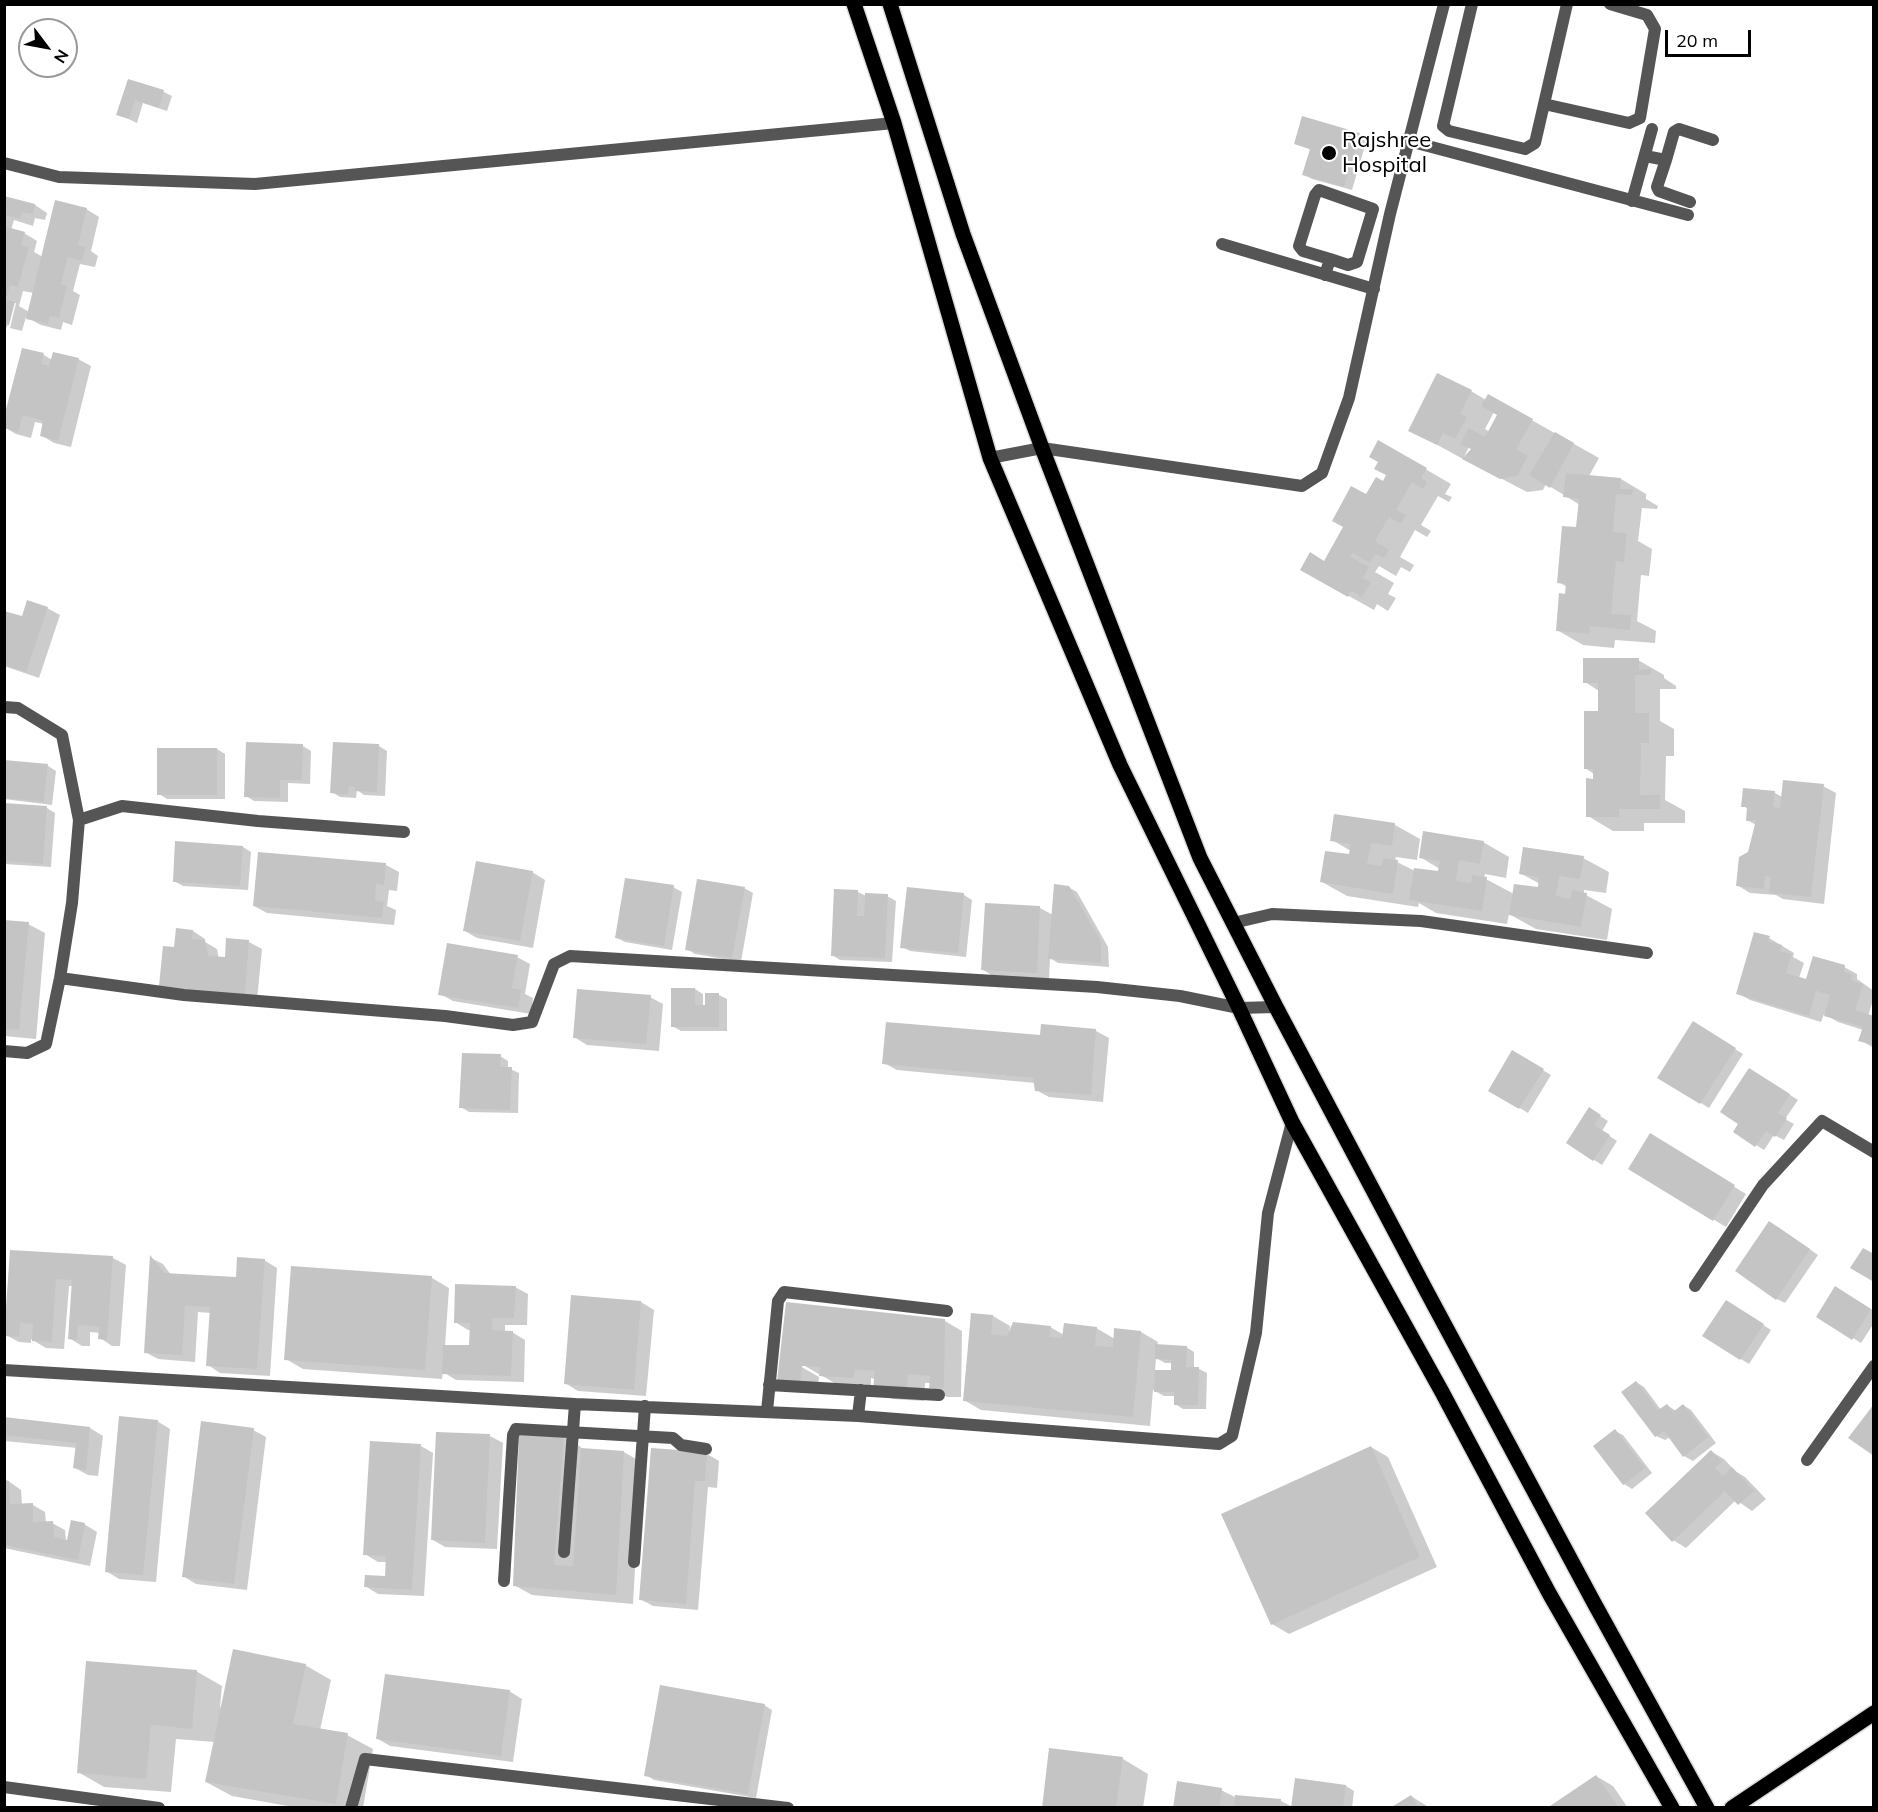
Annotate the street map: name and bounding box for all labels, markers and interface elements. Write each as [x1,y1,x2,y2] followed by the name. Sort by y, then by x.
[18,18,78,78] north arrow
[1668,18,1754,56] scale bar
[1676,29,1718,52] text: 20 m
[50,46,73,67] text: N
[1342,127,1431,178] place label: Rajshree Hospital
[1320,144,1338,162] marker: Rajshree Hospital

